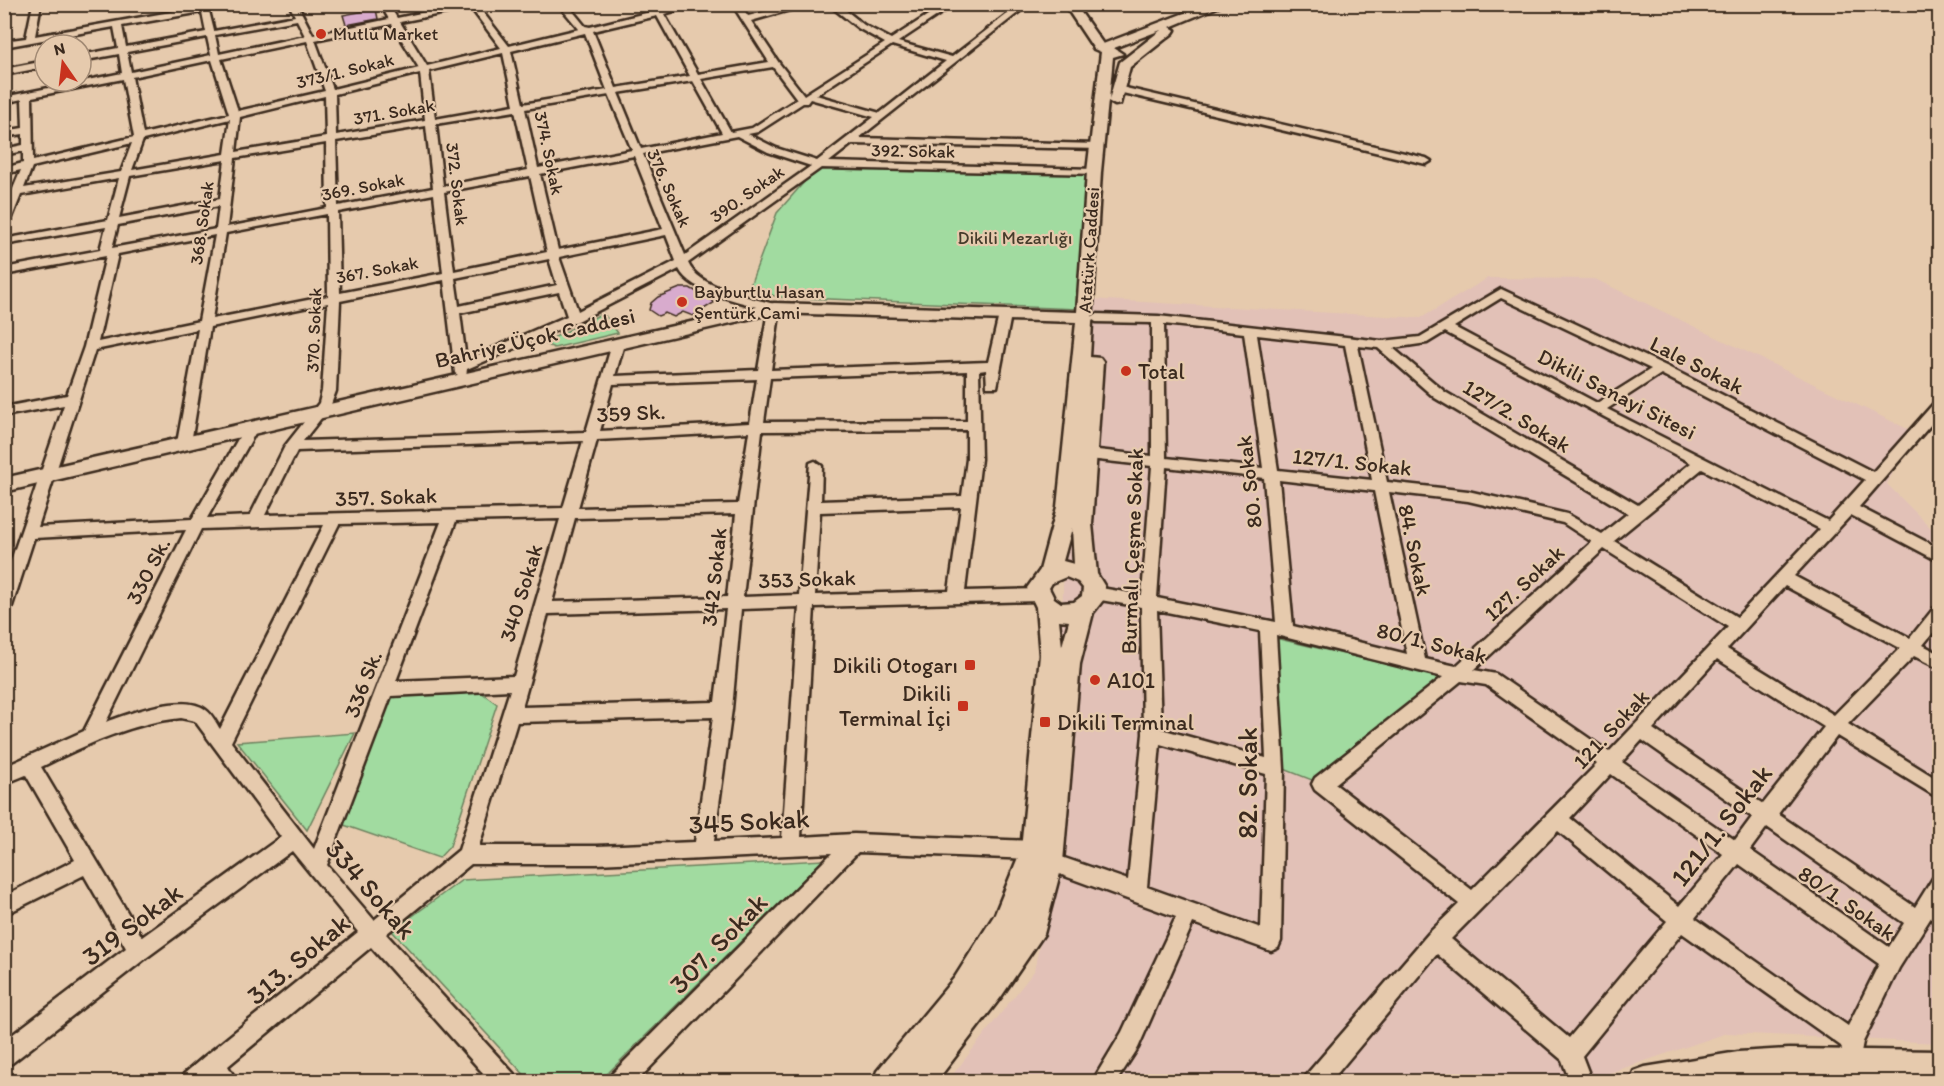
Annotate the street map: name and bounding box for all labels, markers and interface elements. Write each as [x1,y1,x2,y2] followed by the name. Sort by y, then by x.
[333,23,439,45] place label: Mutlu Market
[314,27,328,41] marker: Mutlu Market
[33,33,93,93] north arrow
[52,38,67,59] text: N
[294,48,396,94] street label: 373/1. Sokak
[352,94,436,130] street label: 371. Sokak
[529,109,569,197] street label: 374. Sokak
[871,139,955,163] street label: 392. Sokak
[441,141,473,227] street label: 372. Sokak
[642,145,696,231] street label: 376. Sokak
[706,160,788,228] street label: 390. Sokak
[320,168,406,206] street label: 369. Sokak
[185,180,219,266] street label: 368. Sokak
[1074,186,1104,314] street label: Atatürk Caddesi
[958,227,1072,249] park label: Dikili Mezarlığı
[334,251,420,289] street label: 367. Sokak
[694,281,825,324] place label: Bayburtlu Hasan Şentürk Cami
[302,287,326,373] street label: 370. Sokak
[675,295,689,309] marker: Bayburtlu Hasan Şentürk Cami
[432,302,638,374] street label: Bahriye Üçok Caddesi
[1646,330,1749,400] street label: Lale Sokak
[1533,342,1701,446] street label: Dikili Sanayi Sitesi
[1138,358,1185,385] place label: Total
[1119,364,1133,378] marker: Total
[1458,373,1576,459] street label: 127/2. Sokak
[596,398,666,428] street label: 359 Sk.
[1230,434,1268,530] street label: 80. Sokak
[1291,442,1413,482] street label: 127/1. Sokak
[1115,447,1149,655] street label: Burmalı Çeşme Sokak
[335,482,437,512] street label: 357. Sokak
[1392,502,1438,598] street label: 84. Sokak
[695,526,733,628] street label: 342 Sokak
[120,533,176,609] street label: 330 Sk.
[1478,539,1570,627] street label: 127. Sokak
[493,541,549,645] street label: 340 Sokak
[758,564,856,594] street label: 353 Sokak
[1374,616,1490,670] street label: 80/1. Sokak
[338,647,388,721] street label: 336 Sk.
[833,652,958,679] place label: Dikili Otogarı
[963,658,977,672] marker: Dikili Otogarı
[1107,667,1155,694] place label: A101
[1088,673,1102,687] marker: A101
[839,680,951,732] place label: Dikili Terminal İçi
[1567,683,1655,775] street label: 121. Sokak
[956,699,970,713] marker: Dikili Terminal İçi
[1057,709,1194,736] place label: Dikili Terminal
[1038,715,1052,729] marker: Dikili Terminal
[1231,727,1264,839] street label: 82. Sokak
[1663,757,1779,893] street label: 121/1. Sokak
[688,801,811,841] street label: 345 Sokak
[319,832,424,946] street label: 334 Sokak
[1793,860,1901,946] street label: 80/1. Sokak
[75,875,189,973] street label: 319 Sokak
[662,886,774,1000] street label: 307. Sokak
[240,906,357,1012] street label: 313. Sokak

